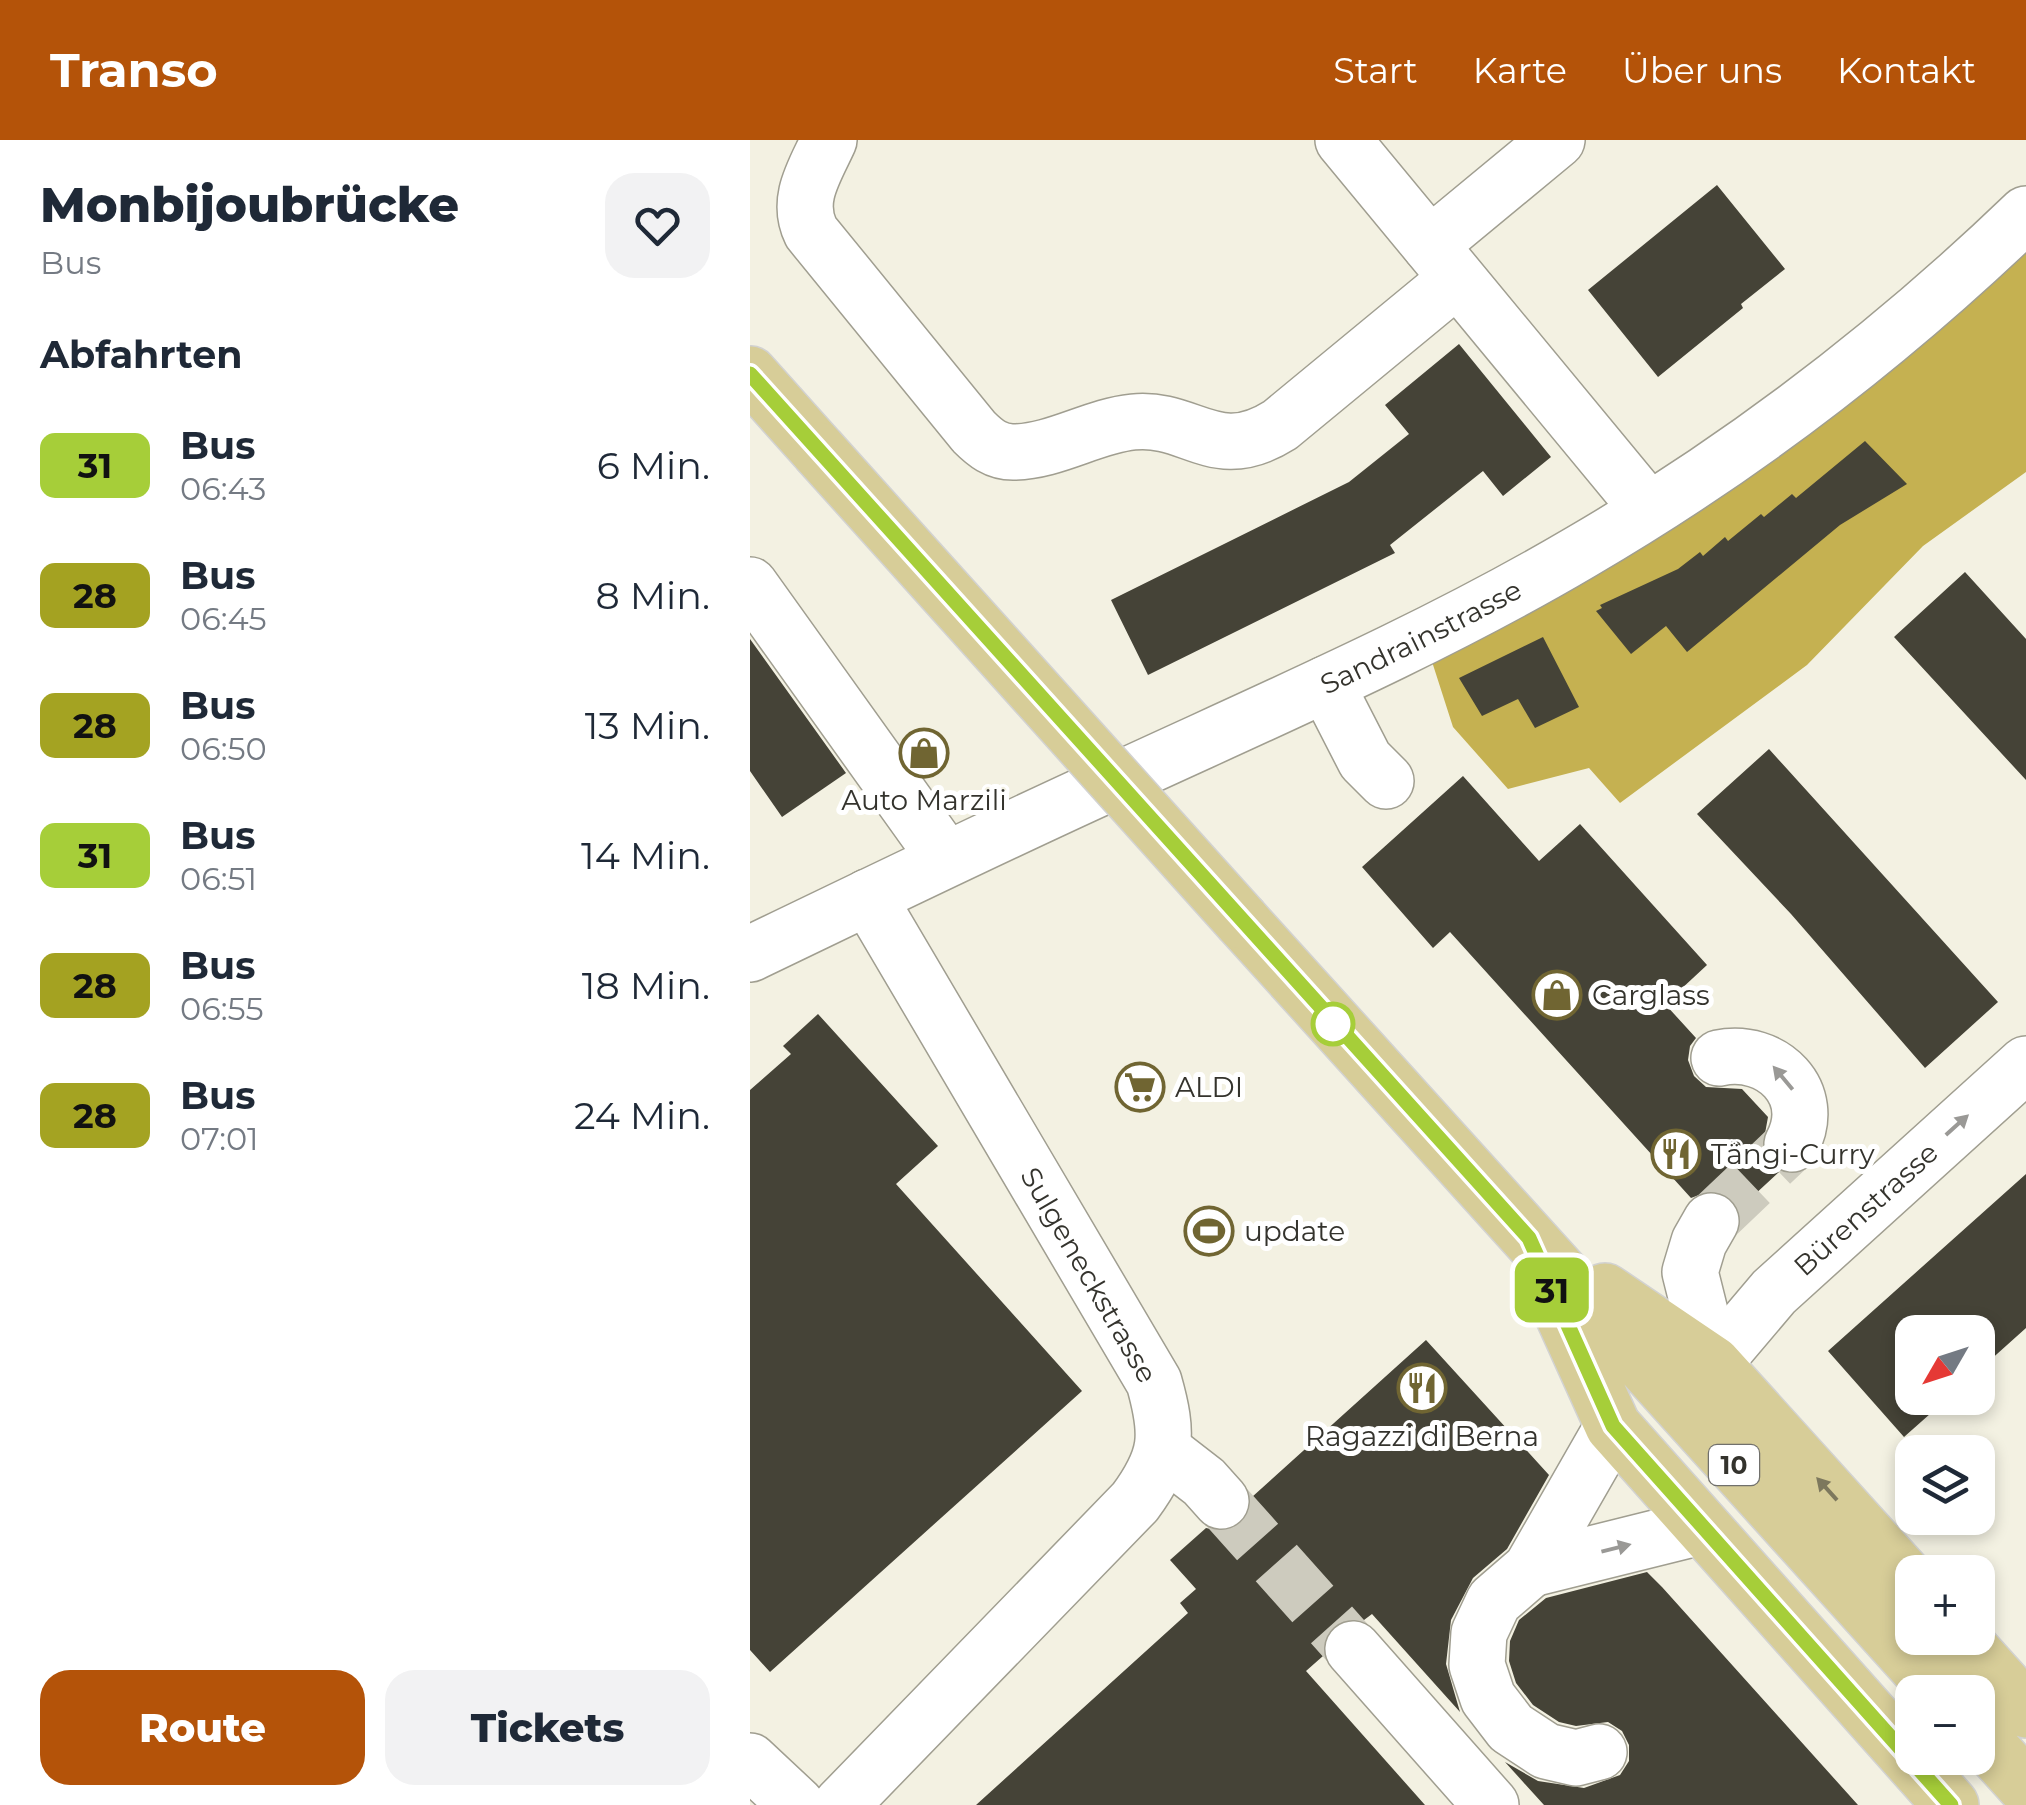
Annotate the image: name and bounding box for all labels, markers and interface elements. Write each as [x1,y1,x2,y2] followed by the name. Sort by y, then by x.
[50,41,218,99] text: Transo
[1333,49,1418,92] text: Start
[1473,49,1567,92] text: Karte
[1622,49,1782,92] text: Über uns
[1837,49,1976,92] text: Kontakt
[605,173,710,278] button: heart
[40,176,459,234] text: Monbijoubrücke
[40,243,101,282] text: Bus
[40,331,242,378] text: Abfahrten
[180,422,255,469] text: Bus
[597,442,710,489] text: 6 Min.
[78,444,112,487] text: 31
[180,469,266,508] text: 06:43
[180,552,255,599] text: Bus
[596,572,710,619] text: 8 Min.
[1315,572,1527,701] street label: Sandrainstrasse
[73,574,117,617] text: 28
[180,599,267,638] text: 06:45
[180,682,255,729] text: Bus
[585,702,710,749] text: 13 Min.
[73,704,117,747] text: 28
[898,727,950,779] shop icon: Auto Marzili
[180,729,267,768] text: 06:50
[841,783,1007,817] place label: Auto Marzili
[180,812,255,859] text: Bus
[581,832,710,879] text: 14 Min.
[78,834,112,877] text: 31
[180,859,257,898] text: 06:51
[180,942,255,989] text: Bus
[582,962,710,1009] text: 18 Min.
[73,964,117,1007] text: 28
[1531,969,1583,1021] shop icon: Carglass
[1592,978,1710,1012] place label: Carglass
[180,989,264,1028] text: 06:55
[1312,1003,1354,1045] unlabelled marker
[1114,1061,1166,1113] supermarket icon: ALDI
[1773,1066,1794,1091] one-way arrow
[1175,1070,1243,1104] place label: ALDI
[180,1072,255,1119] text: Bus
[574,1092,710,1139] text: 24 Min.
[73,1094,117,1137] text: 28
[1944,1114,1969,1136] one-way arrow
[180,1119,259,1158] text: 07:01
[1650,1128,1702,1180] restaurant icon: Tängi-Curry
[1787,1135,1945,1283] street label: Bürenstrasse
[1711,1137,1876,1171] place label: Tängi-Curry
[1013,1161,1165,1389] street label: Sulgeneckstrasse
[1183,1205,1235,1257] sports icon: update
[1244,1214,1345,1248] place label: update
[1507,1258,1597,1322] line badge: 31
[1535,1269,1569,1312] text: 31
[1895,1315,1995,1415] north arrow
[1895,1315,1995,1775] map controls
[1396,1362,1448,1414] restaurant icon: Ragazzi di Berna
[1305,1419,1539,1453] place label: Ragazzi di Berna
[1895,1435,1995,1535] button: layers
[1709,1445,1759,1485] road number: 10
[1816,1477,1838,1502] one-way arrow
[1601,1540,1632,1555] one-way arrow
[1895,1555,1995,1655] button: +
[40,1670,365,1785] button: Route
[385,1670,710,1785] button: Tickets
[1895,1675,1995,1775] button: −

